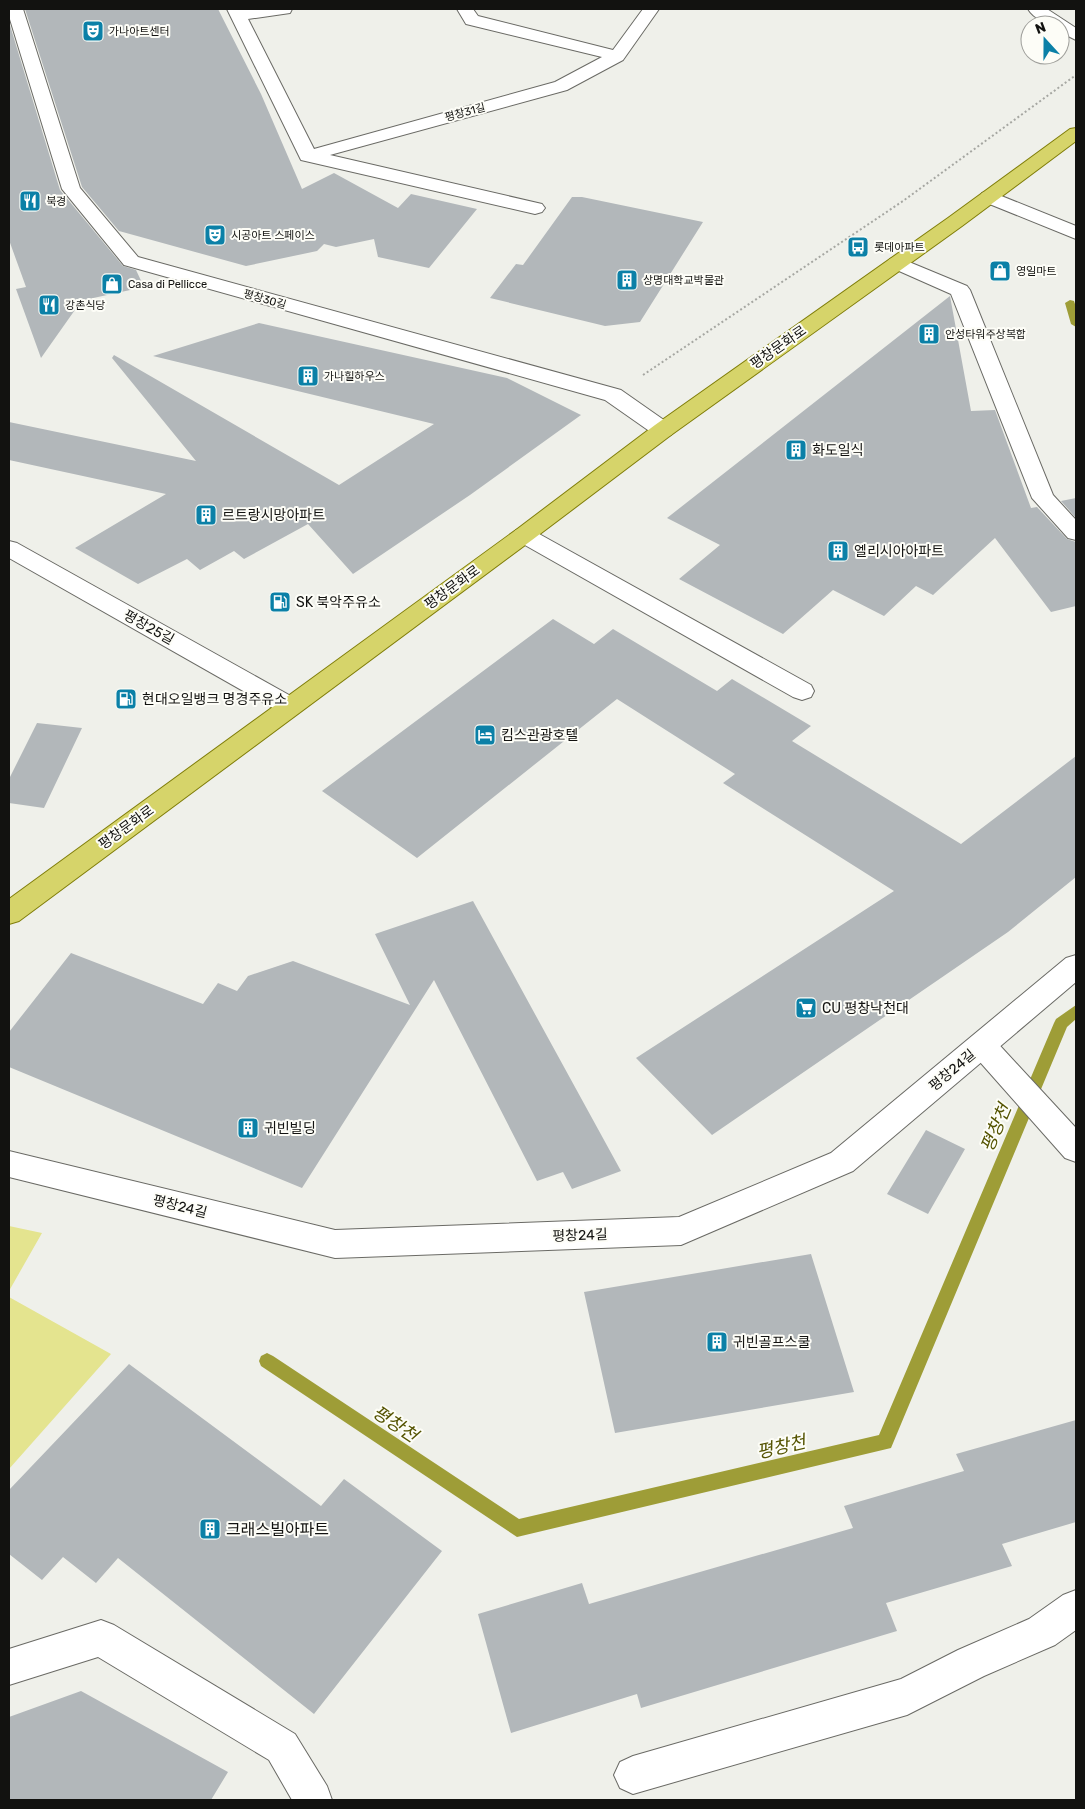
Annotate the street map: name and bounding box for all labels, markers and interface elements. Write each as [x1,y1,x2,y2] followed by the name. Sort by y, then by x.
[1020,15,1070,65] north arrow
[81,19,105,43] theatre icon: 가나아트센터
[1033,19,1048,38] text: N
[109,25,170,38] place label: 가나아트센터
[443,101,487,124] street label: 평창31길
[18,189,42,213] restaurant icon: 북경
[46,195,66,208] place label: 북경
[203,223,227,247] theatre icon: 시공아트 스페이스
[231,229,315,242] place label: 시공아트 스페이스
[846,235,870,259] bus stop icon: 롯데아파트
[874,241,925,254] place label: 롯데아파트
[988,259,1012,283] shop icon: 영일마트
[1016,265,1056,278] place label: 영일마트
[615,268,639,292] building icon: 상명대학교박물관
[100,272,124,296] shop icon: Casa di Pellicce
[643,274,724,287] place label: 상명대학교박물관
[128,278,207,291] place label: Casa di Pellicce
[242,287,288,312] street label: 평창30길
[37,293,61,317] restaurant icon: 강촌식당
[65,299,105,312] place label: 강촌식당
[747,322,810,373] street label: 평창문화로
[917,322,941,346] building icon: 안성타워주상복합
[945,328,1026,341] place label: 안성타워주상복합
[296,364,320,388] building icon: 가나힐하우스
[324,370,385,383] place label: 가나힐하우스
[784,438,808,462] building icon: 화도일식
[812,442,864,459] place label: 화도일식
[194,503,218,527] building icon: 르트랑시망아파트
[222,507,325,524] place label: 르트랑시망아파트
[826,539,850,563] building icon: 엘리시아아파트
[854,543,944,560] place label: 엘리시아아파트
[421,562,483,613] street label: 평창문화로
[268,590,292,614] fuel station icon: SK 북악주유소
[296,594,381,611] place label: SK 북악주유소
[121,607,177,648] street label: 평창25길
[114,687,138,711] fuel station icon: 현대오일뱅크 명경주유소
[142,691,287,708] place label: 현대오일뱅크 명경주유소
[473,723,497,747] hotel icon: 킴스관광호텔
[501,727,578,744] place label: 킴스관광호텔
[95,802,157,853] street label: 평창문화로
[794,996,818,1020] supermarket icon: CU 평창낙천대
[822,1000,909,1017] place label: CU 평창낙천대
[926,1046,979,1095] street label: 평창24길
[976,1099,1017,1155] water label: 평창천
[236,1116,260,1140] building icon: 귀빈빌딩
[264,1120,316,1137] place label: 귀빈빌딩
[151,1192,209,1221] street label: 평창24길
[552,1226,608,1245] street label: 평창24길
[705,1330,729,1354] building icon: 귀빈골프스쿨
[733,1334,810,1351] place label: 귀빈골프스쿨
[368,1401,424,1448] water label: 평창천
[754,1430,810,1463] water label: 평창천
[198,1517,222,1541] building icon: 크래스빌아파트
[226,1520,329,1539] place label: 크래스빌아파트

